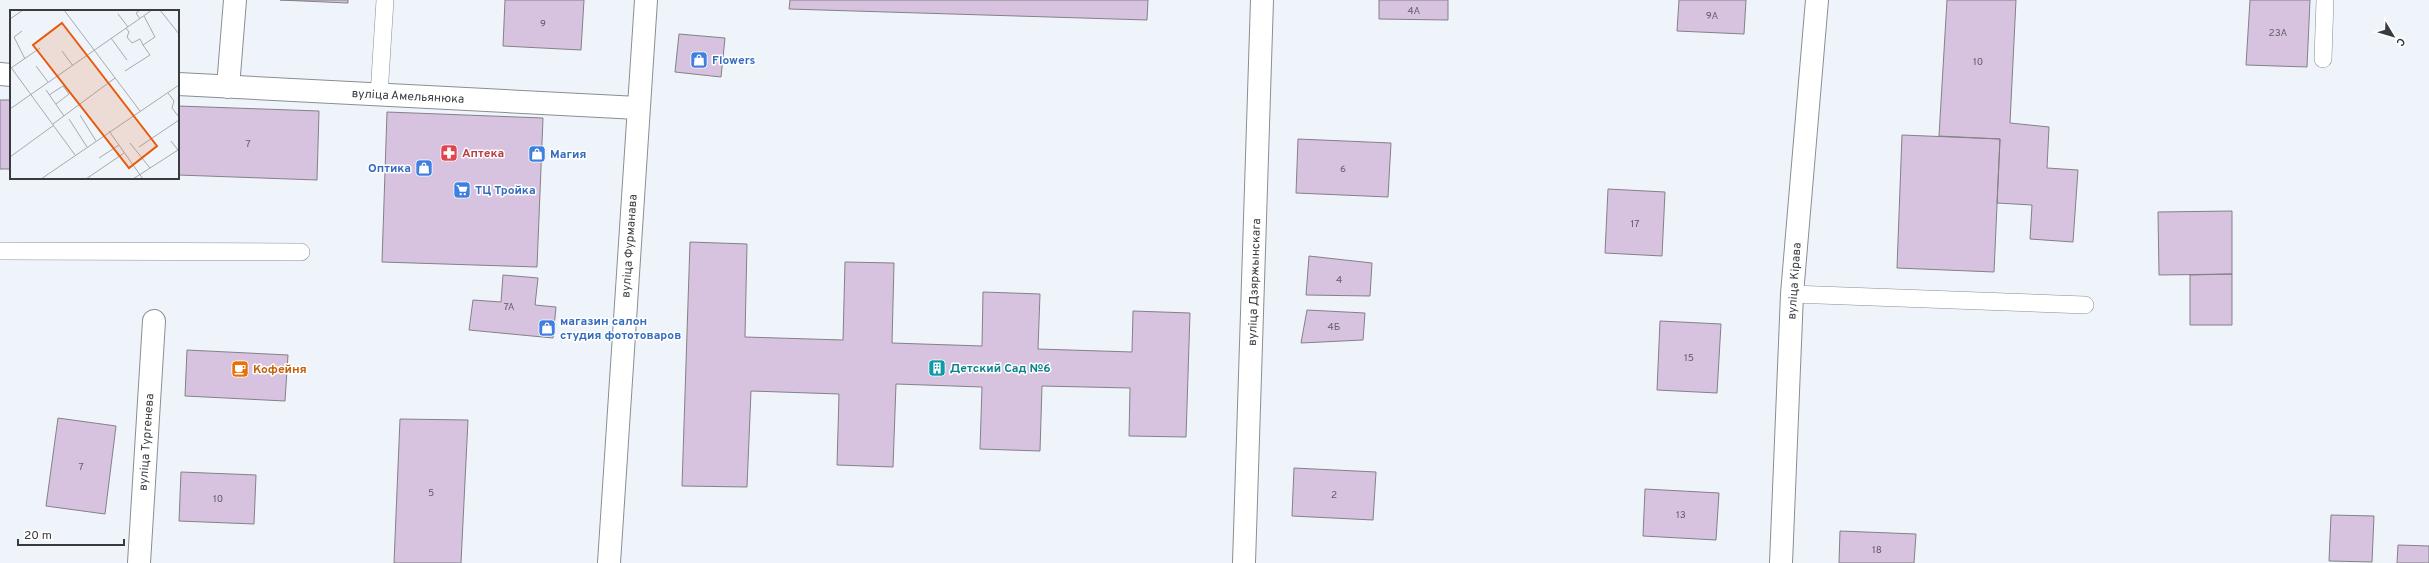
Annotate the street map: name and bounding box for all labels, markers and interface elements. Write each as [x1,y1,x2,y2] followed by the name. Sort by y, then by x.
[1408,5,1421,18] house number: 4А
[10,10,179,179] inset map
[1706,10,1718,23] house number: 9А
[2373,16,2413,56] north arrow
[540,18,546,31] house number: 9
[2269,27,2288,40] house number: 23А
[2392,34,2408,49] text: С
[689,50,709,70] shop icon: Flowers
[712,53,756,69] place label: Flowers
[1973,56,1983,69] house number: 10
[351,86,465,108] street label: вуліца Амельянюка
[245,138,251,151] house number: 7
[439,143,459,163] pharmacy icon: Аптека
[527,144,547,164] shop icon: Магия
[462,146,504,162] place label: Аптека
[550,147,586,163] place label: Магия
[414,158,434,178] shop icon: Оптика
[368,161,411,177] place label: Оптика
[1340,163,1346,176] house number: 6
[452,180,472,200] supermarket icon: ТЦ Тройка
[475,183,536,199] place label: ТЦ Тройка
[618,194,642,298] street label: вуліца Фурманава
[1245,218,1265,346] street label: вуліца Дзяржынскага
[1631,218,1639,231] house number: 17
[1784,242,1806,320] street label: вуліца Кірава
[1336,274,1342,287] house number: 4
[504,301,515,314] house number: 7А
[560,314,681,344] place label: магазин салон студия фототоваров
[537,318,557,338] shop icon: магазин салон студия фототоваров
[1328,321,1340,334] house number: 4Б
[1684,352,1694,365] house number: 15
[927,358,947,378] building icon: Детский Сад №6
[230,359,250,379] cafe icon: Кофейня
[950,361,1051,377] place label: Детский Сад №6
[253,362,307,378] place label: Кофейня
[136,393,158,491] street label: вуліца Тургенева
[78,461,84,474] house number: 7
[428,487,434,500] house number: 5
[1331,489,1337,502] house number: 2
[213,493,223,506] house number: 10
[1676,509,1686,522] house number: 13
[18,521,124,547] scale bar
[24,528,52,544] text: 20 m
[1872,544,1882,557] house number: 18

